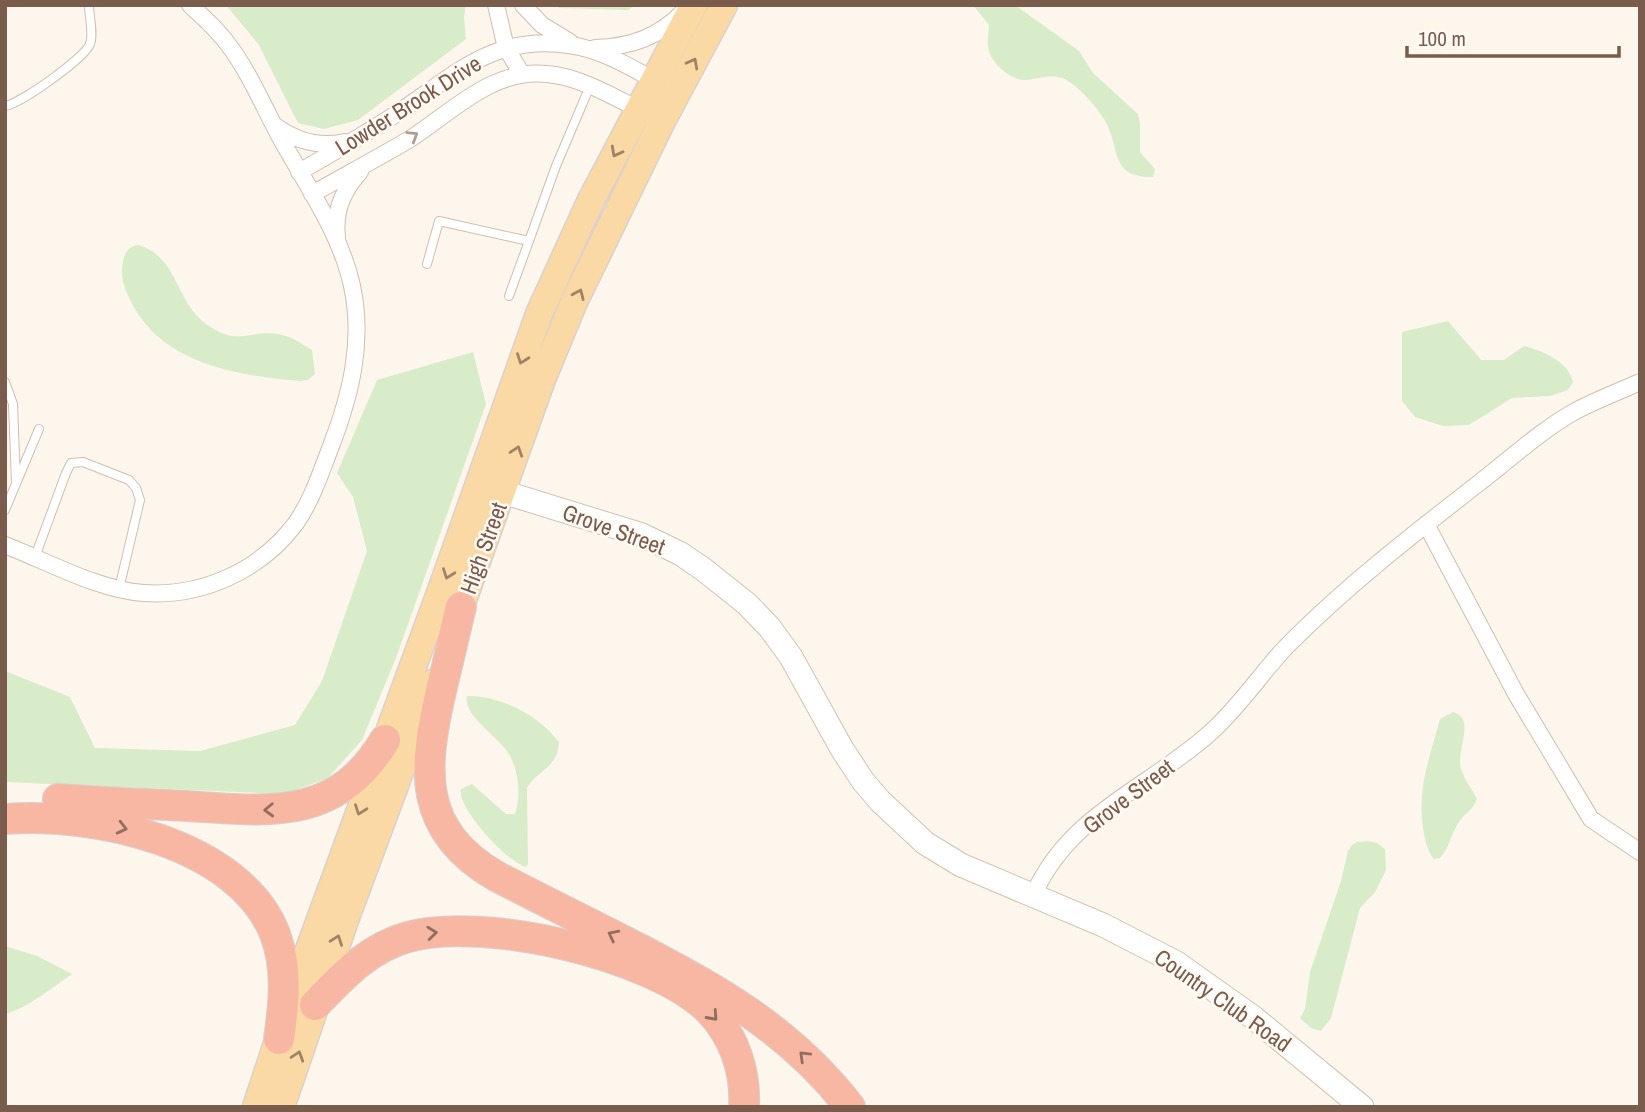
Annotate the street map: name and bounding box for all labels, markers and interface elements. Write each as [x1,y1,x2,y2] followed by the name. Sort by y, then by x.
[1407,14,1619,58] scale bar
[1418,24,1466,53] text: 100 m
[329,48,487,162] street label: Lowder Brook Drive
[685,58,698,70] one-way arrow
[406,132,419,145] one-way arrow
[611,145,624,157] one-way arrow
[570,288,584,301] one-way arrow
[516,352,530,364] one-way arrow
[509,445,523,458] one-way arrow
[558,496,670,562] street label: Grove Street
[452,498,514,598] street label: High Street
[442,567,456,579] one-way arrow
[1076,751,1180,841] street label: Grove Street
[264,802,275,817] one-way arrow
[354,804,368,816] one-way arrow
[115,820,127,834] one-way arrow
[427,926,438,941] one-way arrow
[608,930,620,944] one-way arrow
[329,935,343,947] one-way arrow
[1148,941,1298,1059] street label: Country Club Road
[705,1008,718,1021] one-way arrow
[290,1050,304,1062] one-way arrow
[799,1052,812,1065] one-way arrow

